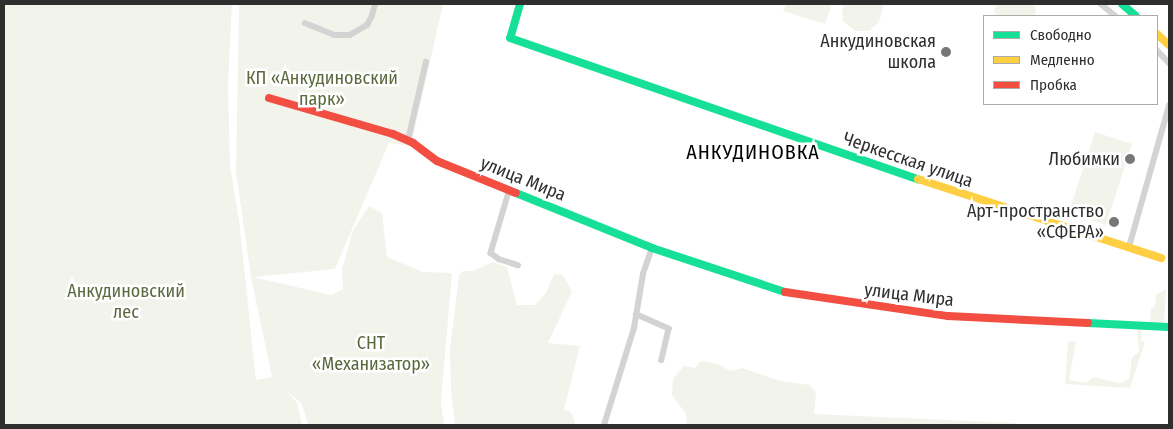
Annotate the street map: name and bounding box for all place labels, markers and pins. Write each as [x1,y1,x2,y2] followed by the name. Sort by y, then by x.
[820,31,936,74] place label: Анкудиновская школа
[940,46,952,58] marker: Анкудиновская школа
[1049,148,1120,170] place label: Любимки
[1124,153,1136,165] marker: Любимки
[967,201,1104,243] place label: Арт-пространство «СФЕРА»
[1108,216,1120,228] marker: Арт-пространство «СФЕРА»

